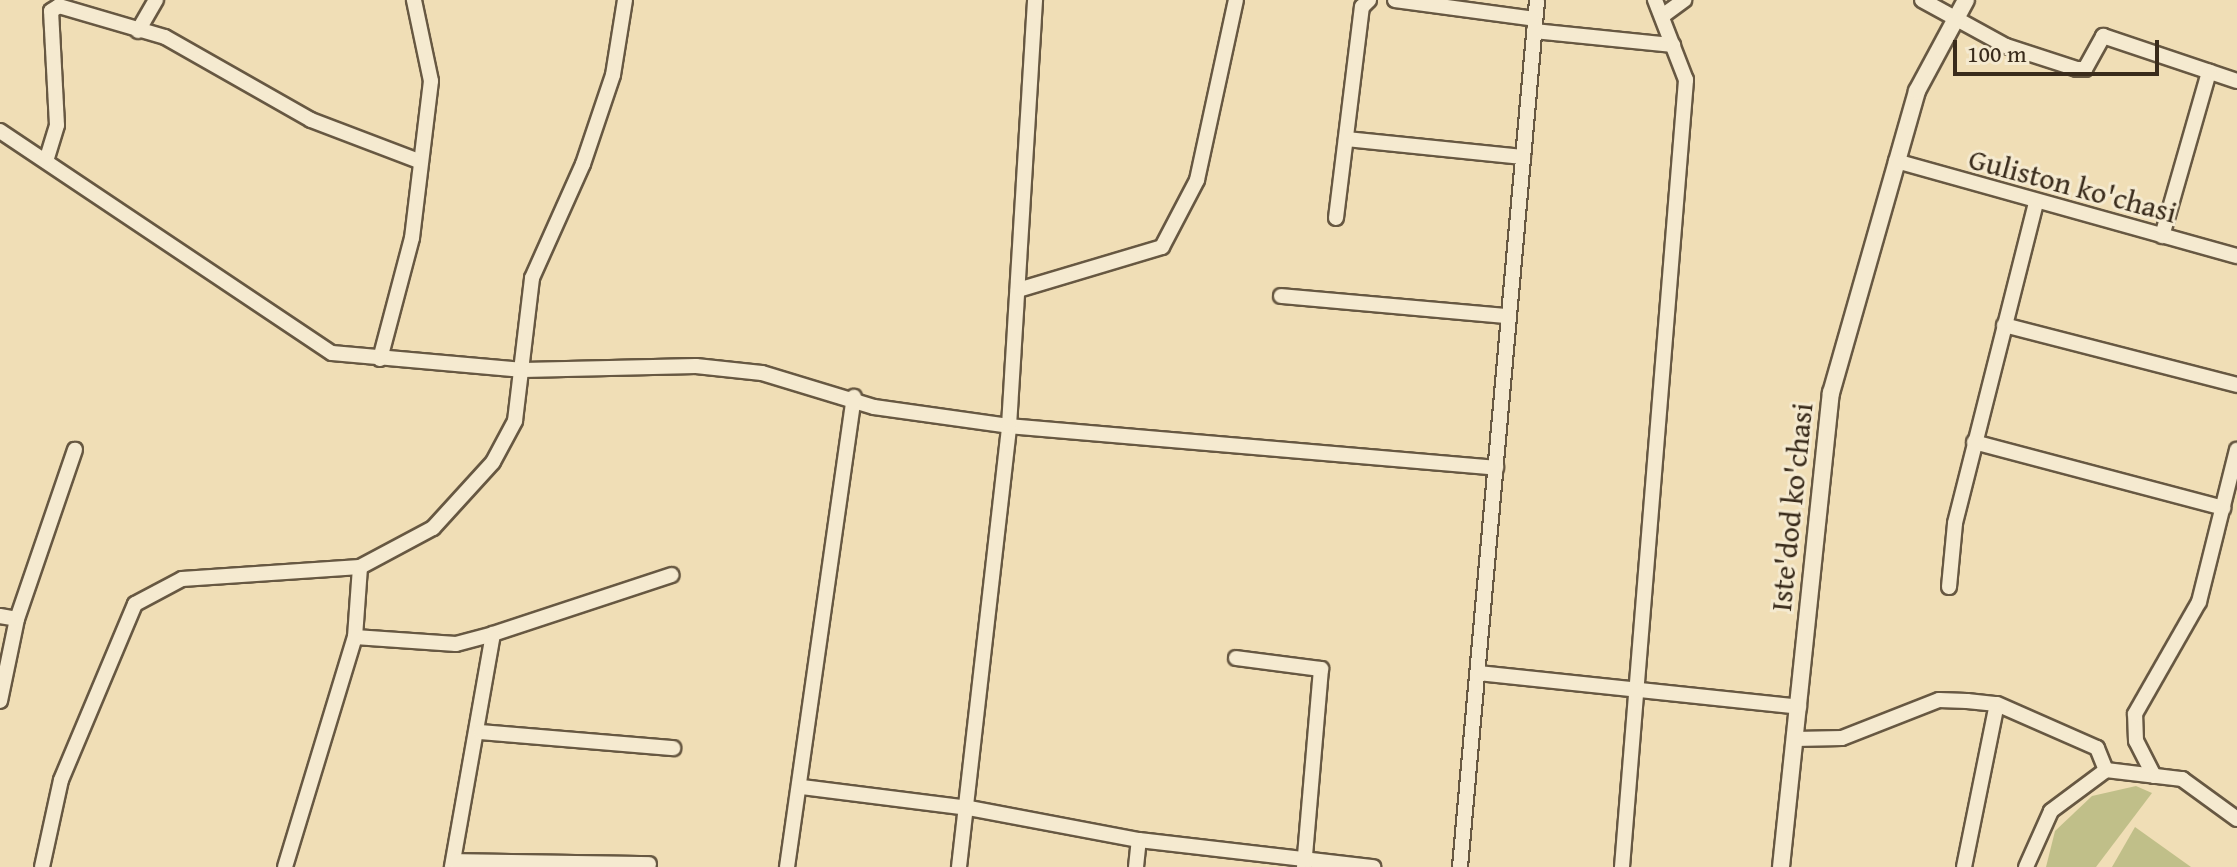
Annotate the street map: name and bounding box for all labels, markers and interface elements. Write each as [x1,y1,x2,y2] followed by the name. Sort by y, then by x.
[1957,24,2163,74] scale bar
[1967,36,2027,71] text: 100 m
[1965,140,2181,230] street label: Guliston ko'chasi
[1762,401,1820,613] street label: Iste'dod ko'chasi

